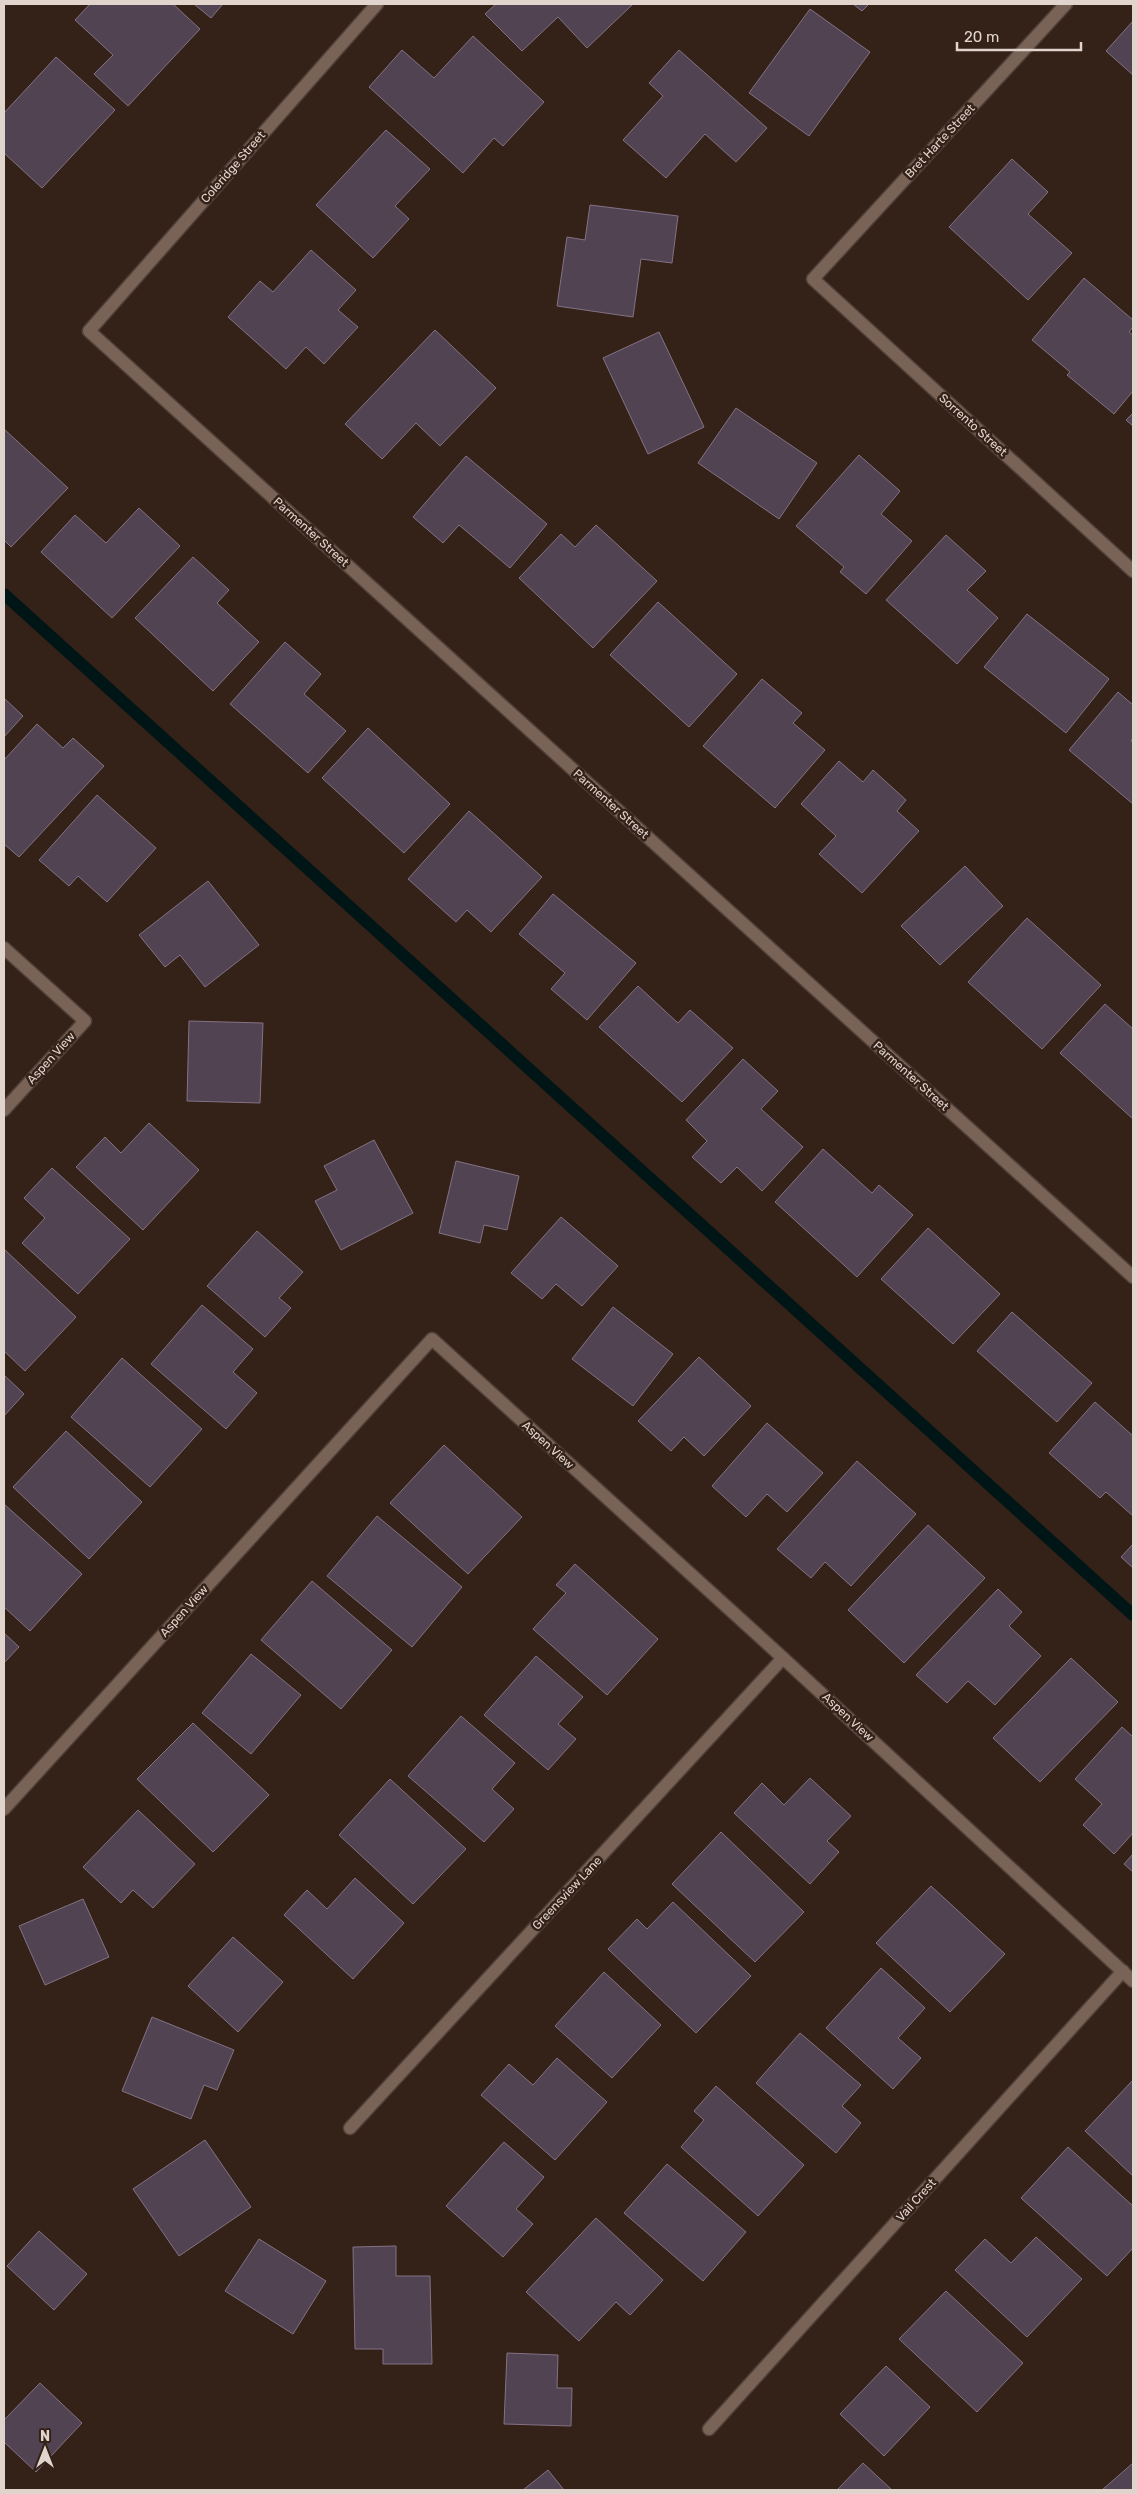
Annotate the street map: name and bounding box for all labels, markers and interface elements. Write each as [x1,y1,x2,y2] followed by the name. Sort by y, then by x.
[957,20,1081,52] scale bar
[964,28,999,46] text: 20 m
[902,101,978,181] street label: Bret Harte Street
[198,128,268,206] street label: Coleridge Street
[936,391,1010,459] street label: Sorrento Street
[270,494,352,570] street label: Parmenter Street
[570,766,652,842] street label: Parmenter Street
[24,1029,78,1087] street label: Aspen View
[870,1038,952,1114] street label: Parmenter Street
[519,1418,577,1472] street label: Aspen View
[157,1582,211,1640] street label: Aspen View
[820,1690,877,1744] street label: Aspen View
[529,1853,605,1933] street label: Greensview Lane
[893,2176,939,2224] street label: Vail Crest
[20,2424,70,2474] north arrow
[40,2428,50,2445] text: N

